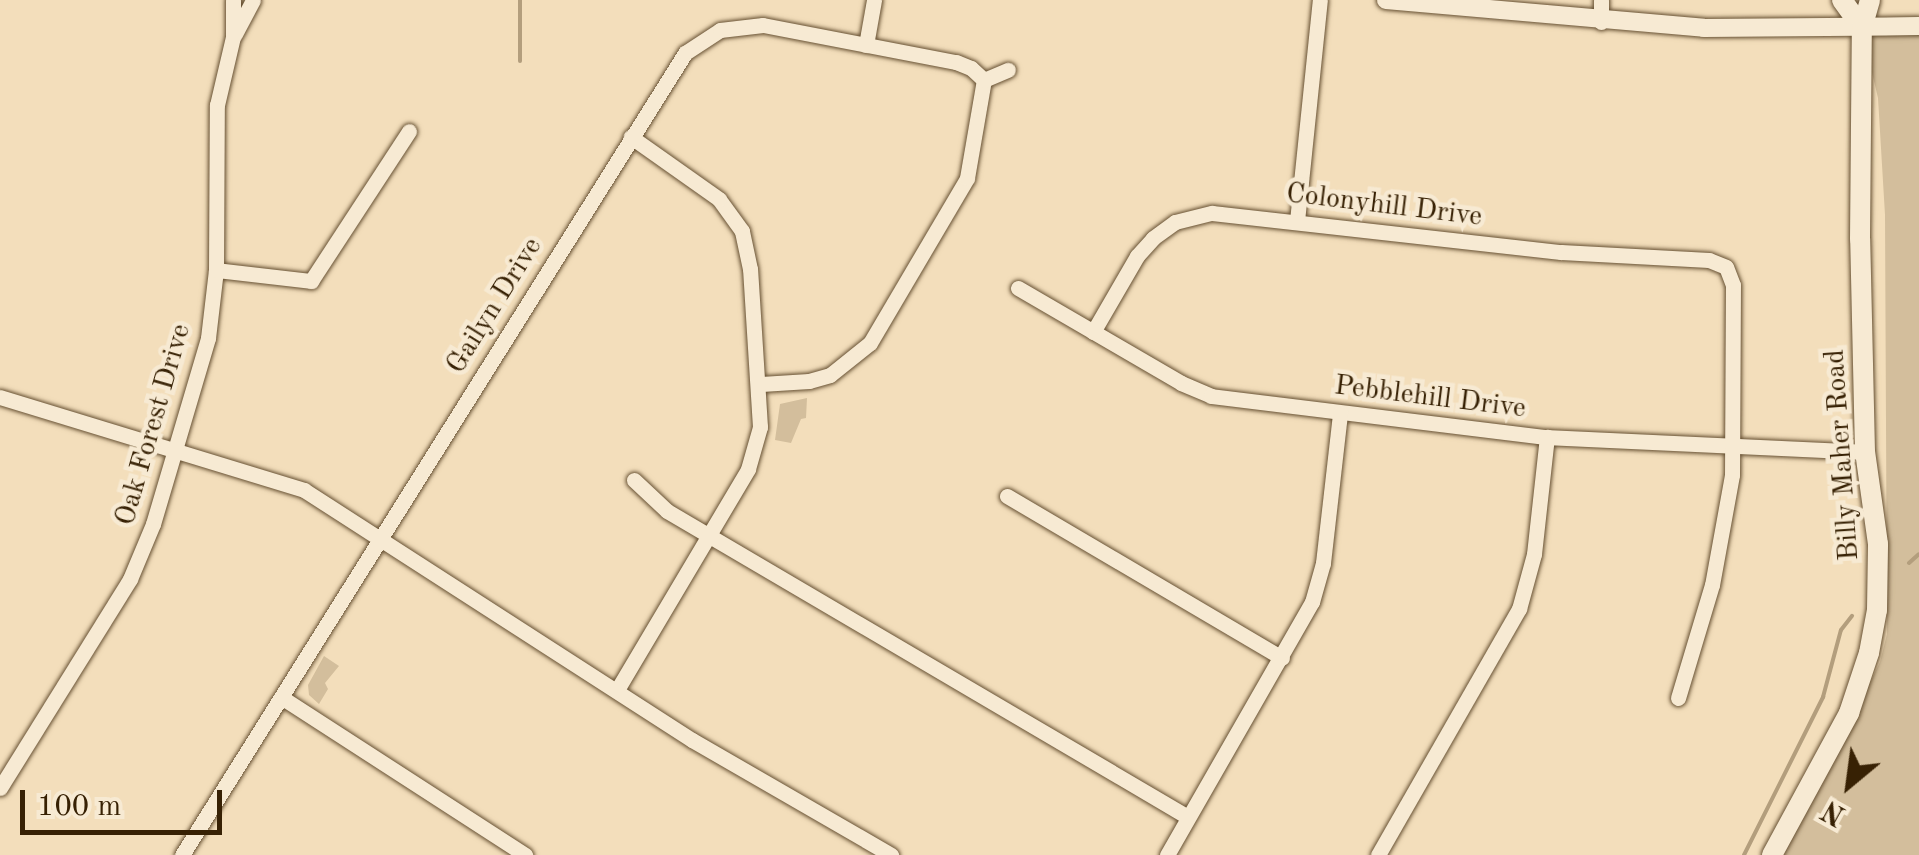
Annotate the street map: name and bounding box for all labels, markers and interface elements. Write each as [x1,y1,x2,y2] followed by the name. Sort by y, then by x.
[1284,177,1484,235] street label: Colonyhill Drive
[440,232,550,380] street label: Gailyn Drive
[109,320,199,530] street label: Oak Forest Drive
[1819,348,1867,562] street label: Billy Maher Road
[1332,370,1528,426] street label: Pebblehill Drive
[1799,735,1899,835] north arrow
[25,770,228,832] scale bar
[37,792,121,822] text: 100 m
[1818,794,1851,829] text: N

